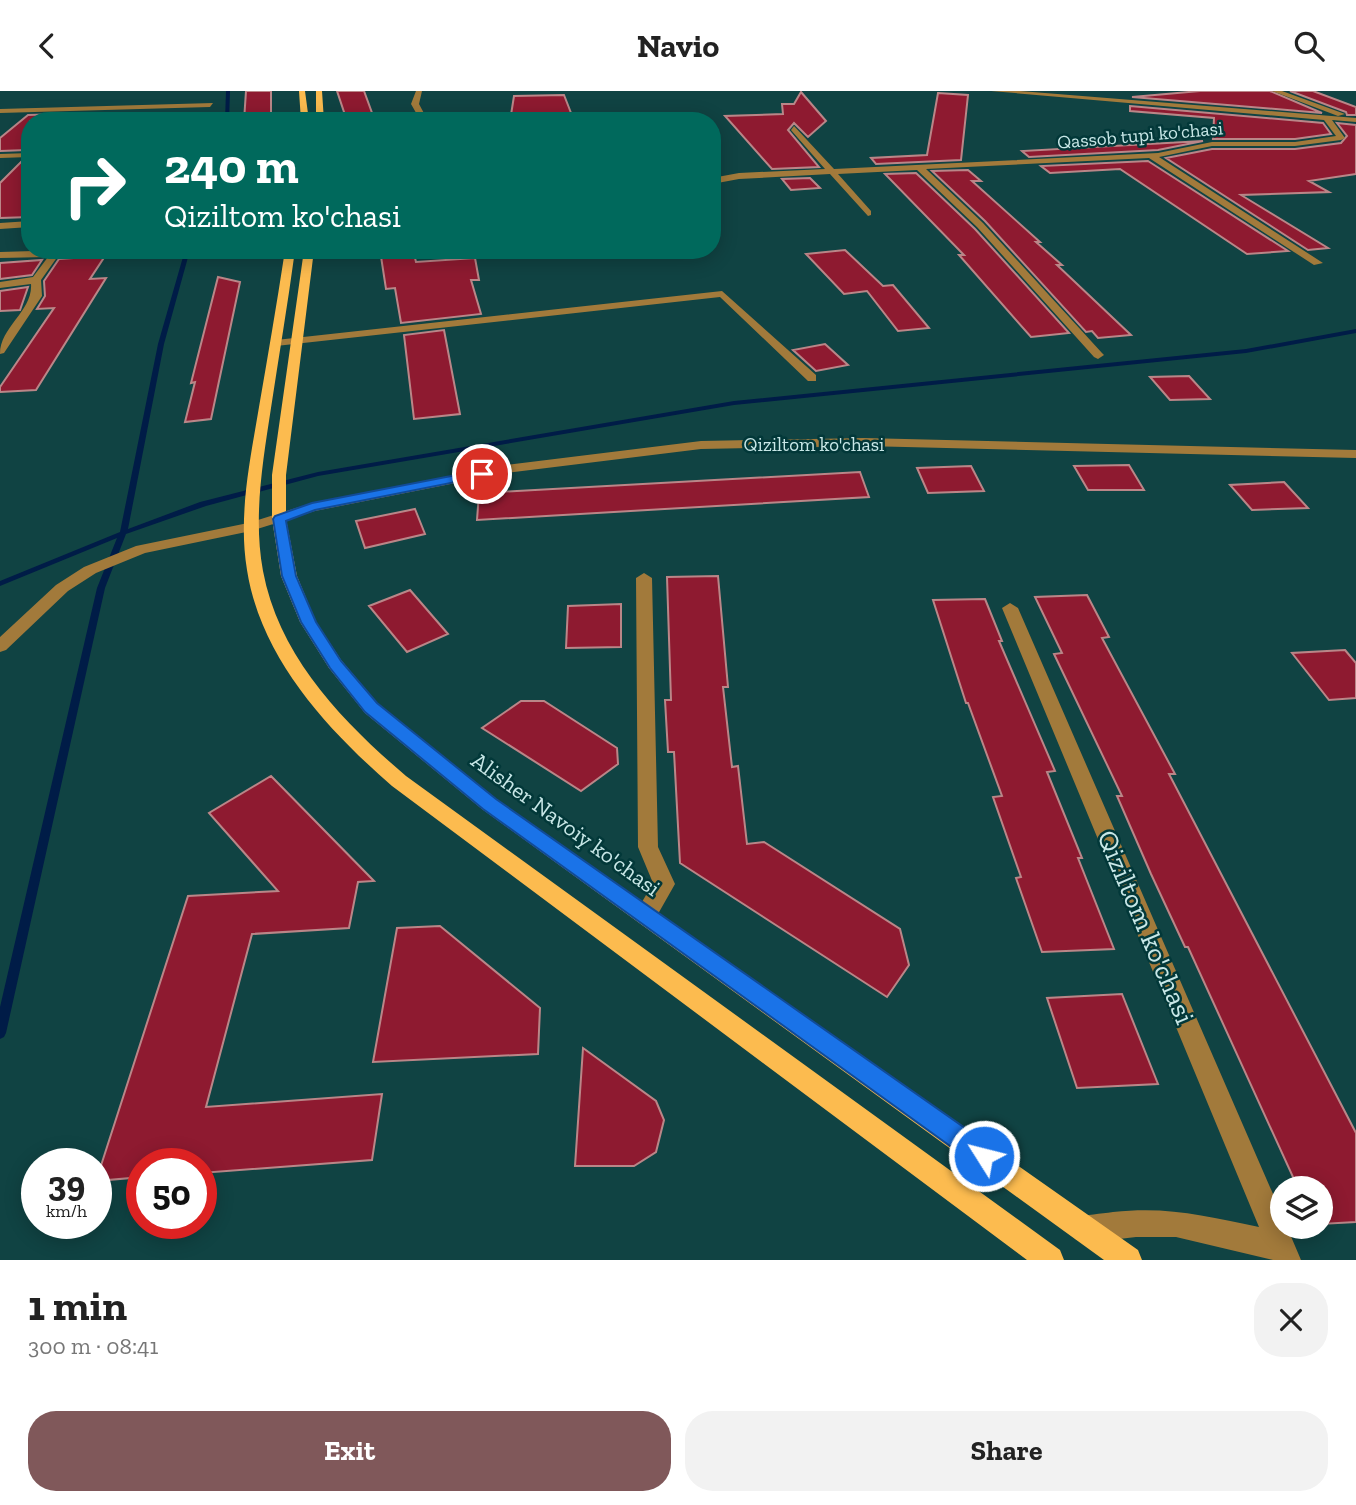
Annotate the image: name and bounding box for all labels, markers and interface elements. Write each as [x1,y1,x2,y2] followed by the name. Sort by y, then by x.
[28,27,66,65] icon: back
[637,27,719,65] text: Navio
[1290,27,1328,65] icon: search
[1056,116,1224,154] street label: Qassob tupi ko'chasi
[164,137,299,196] text: 240 m
[49,140,140,231] icon: right
[164,197,401,235] text: Qiziltom ko'chasi
[744,433,884,456] street label: Qiziltom ko'chasi
[452,444,512,504] pin
[463,455,501,493] icon: arrive
[466,746,666,902] street label: Alisher Navoiy ko'chasi
[1090,825,1202,1029] street label: Qiziltom ko'chasi
[947,1119,1021,1193] position arrow
[126,1148,217,1239] speed limit sign: 50
[48,1163,85,1205] text: 39
[1270,1176,1333,1239] map controls
[1270,1176,1333,1239] button: layers
[46,1200,87,1222] text: km/h
[28,1280,127,1331] text: 1 min
[1254,1283,1328,1357] button: close
[28,1332,158,1360] text: 300 m · 08:41
[28,1411,671,1491] button: Exit
[685,1411,1328,1491] button: Share

